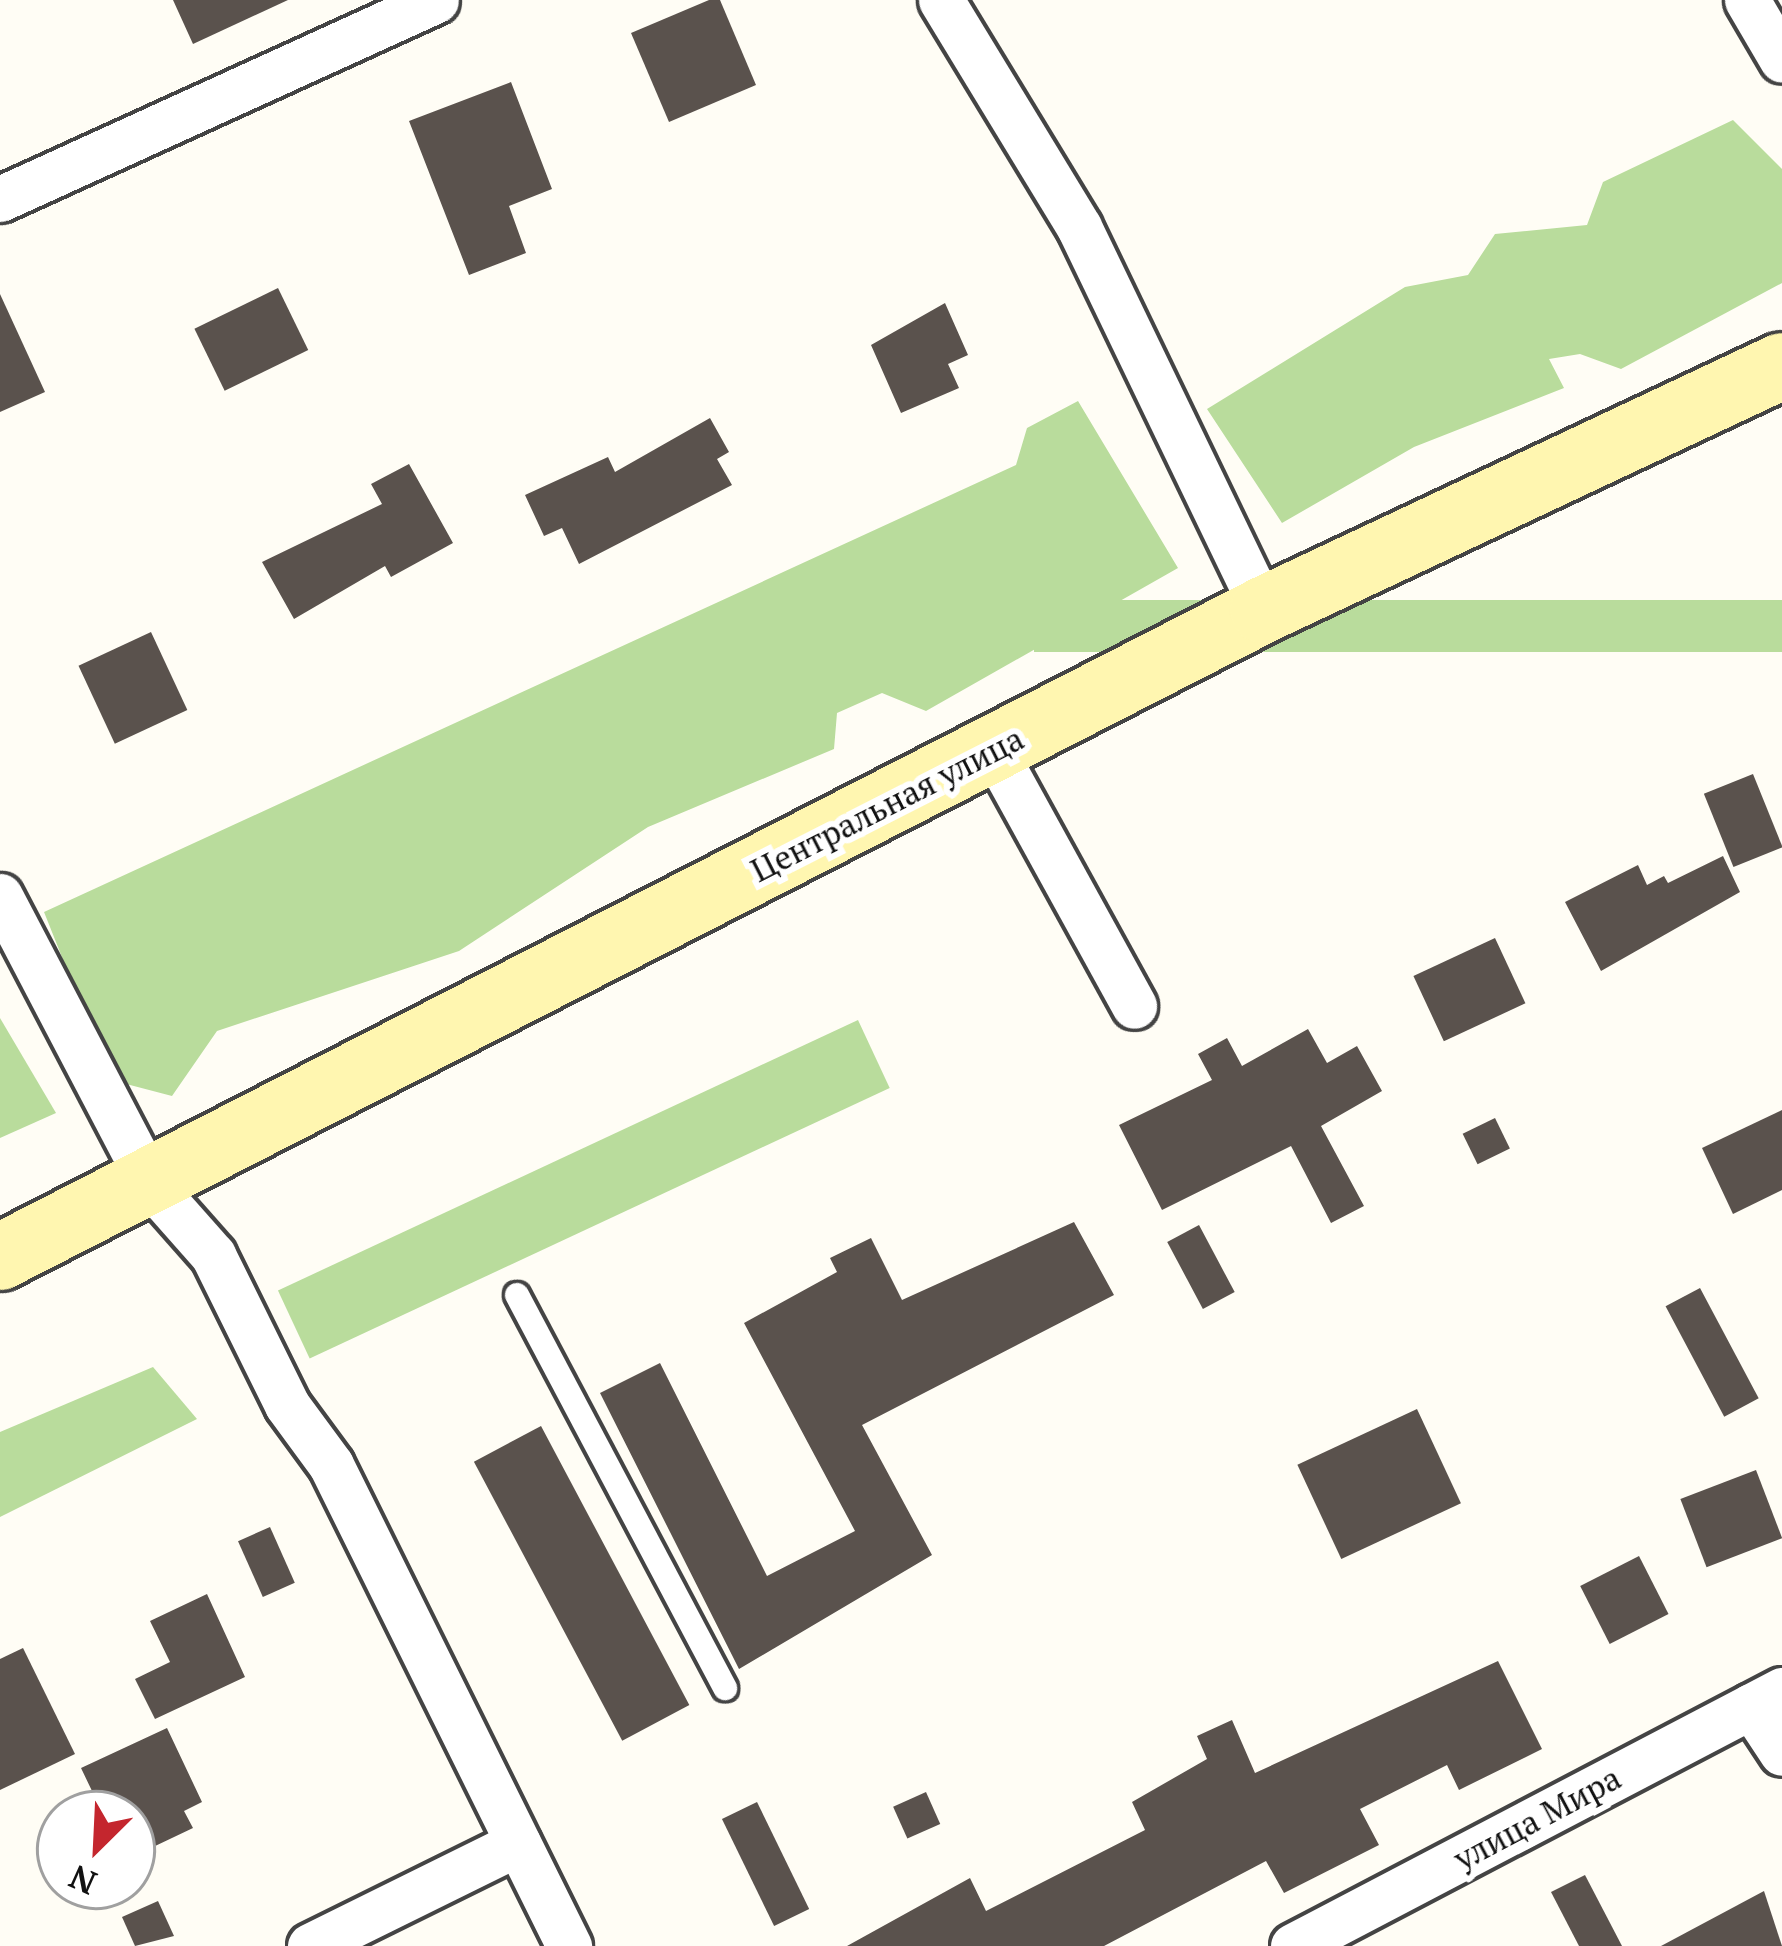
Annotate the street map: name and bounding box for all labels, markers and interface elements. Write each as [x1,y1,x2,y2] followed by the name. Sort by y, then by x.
[744,718,1030,890] street label: Центральная улица
[1447,1758,1627,1878] street label: улица Мира
[36,1790,156,1910] north arrow
[62,1856,103,1905] text: N

